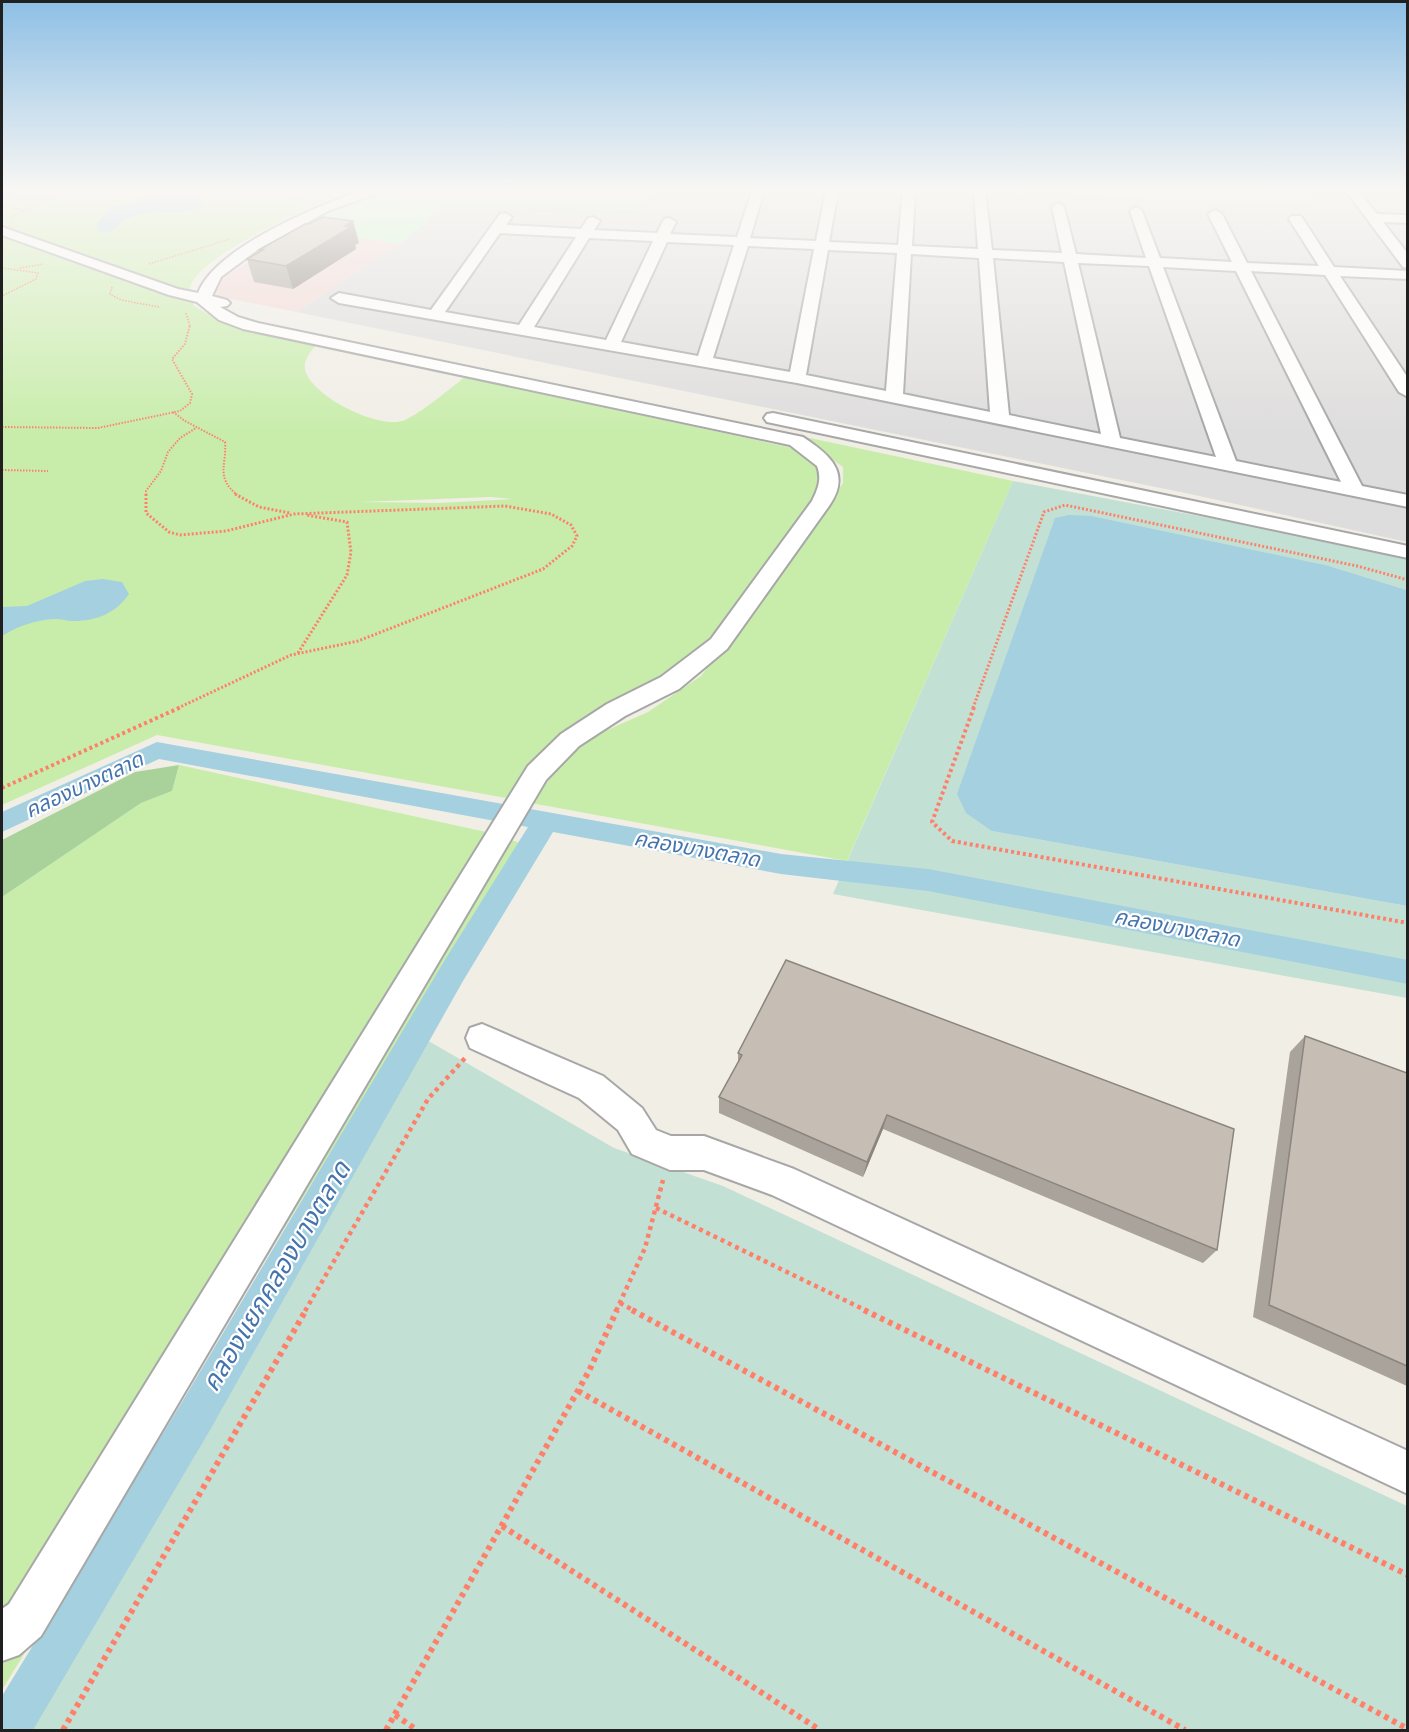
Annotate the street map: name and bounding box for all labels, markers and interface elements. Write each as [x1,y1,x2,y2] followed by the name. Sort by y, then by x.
[21,747,148,823] water label: คลองบางตลาด
[632,826,763,872] water label: คลองบางตลาด
[1112,904,1243,952] water label: คลองบางตลาด
[196,1155,358,1397] water label: คลองแยกคลองบางตลาด

